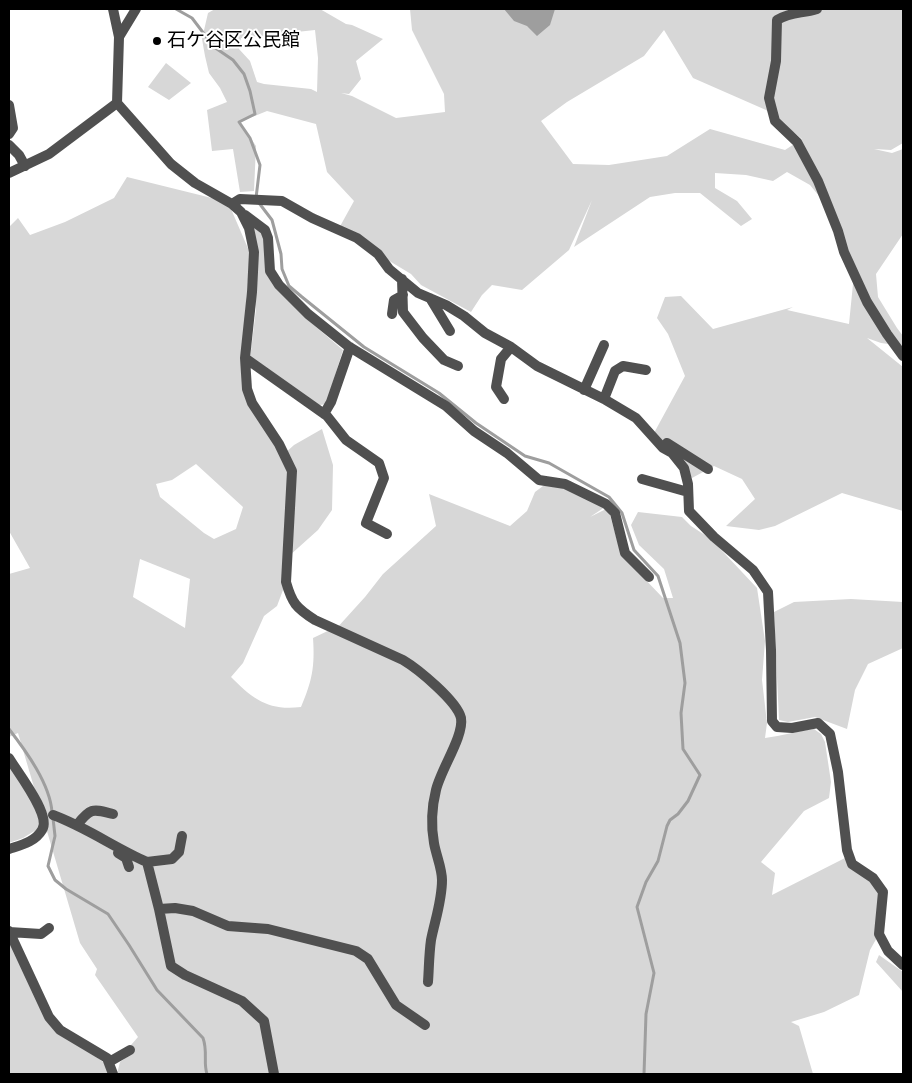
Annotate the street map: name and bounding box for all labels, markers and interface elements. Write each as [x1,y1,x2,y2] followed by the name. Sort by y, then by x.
[167,30,300,52] place label: 石ケ谷区公民館
[151,35,163,47] marker: 石ケ谷区公民館

